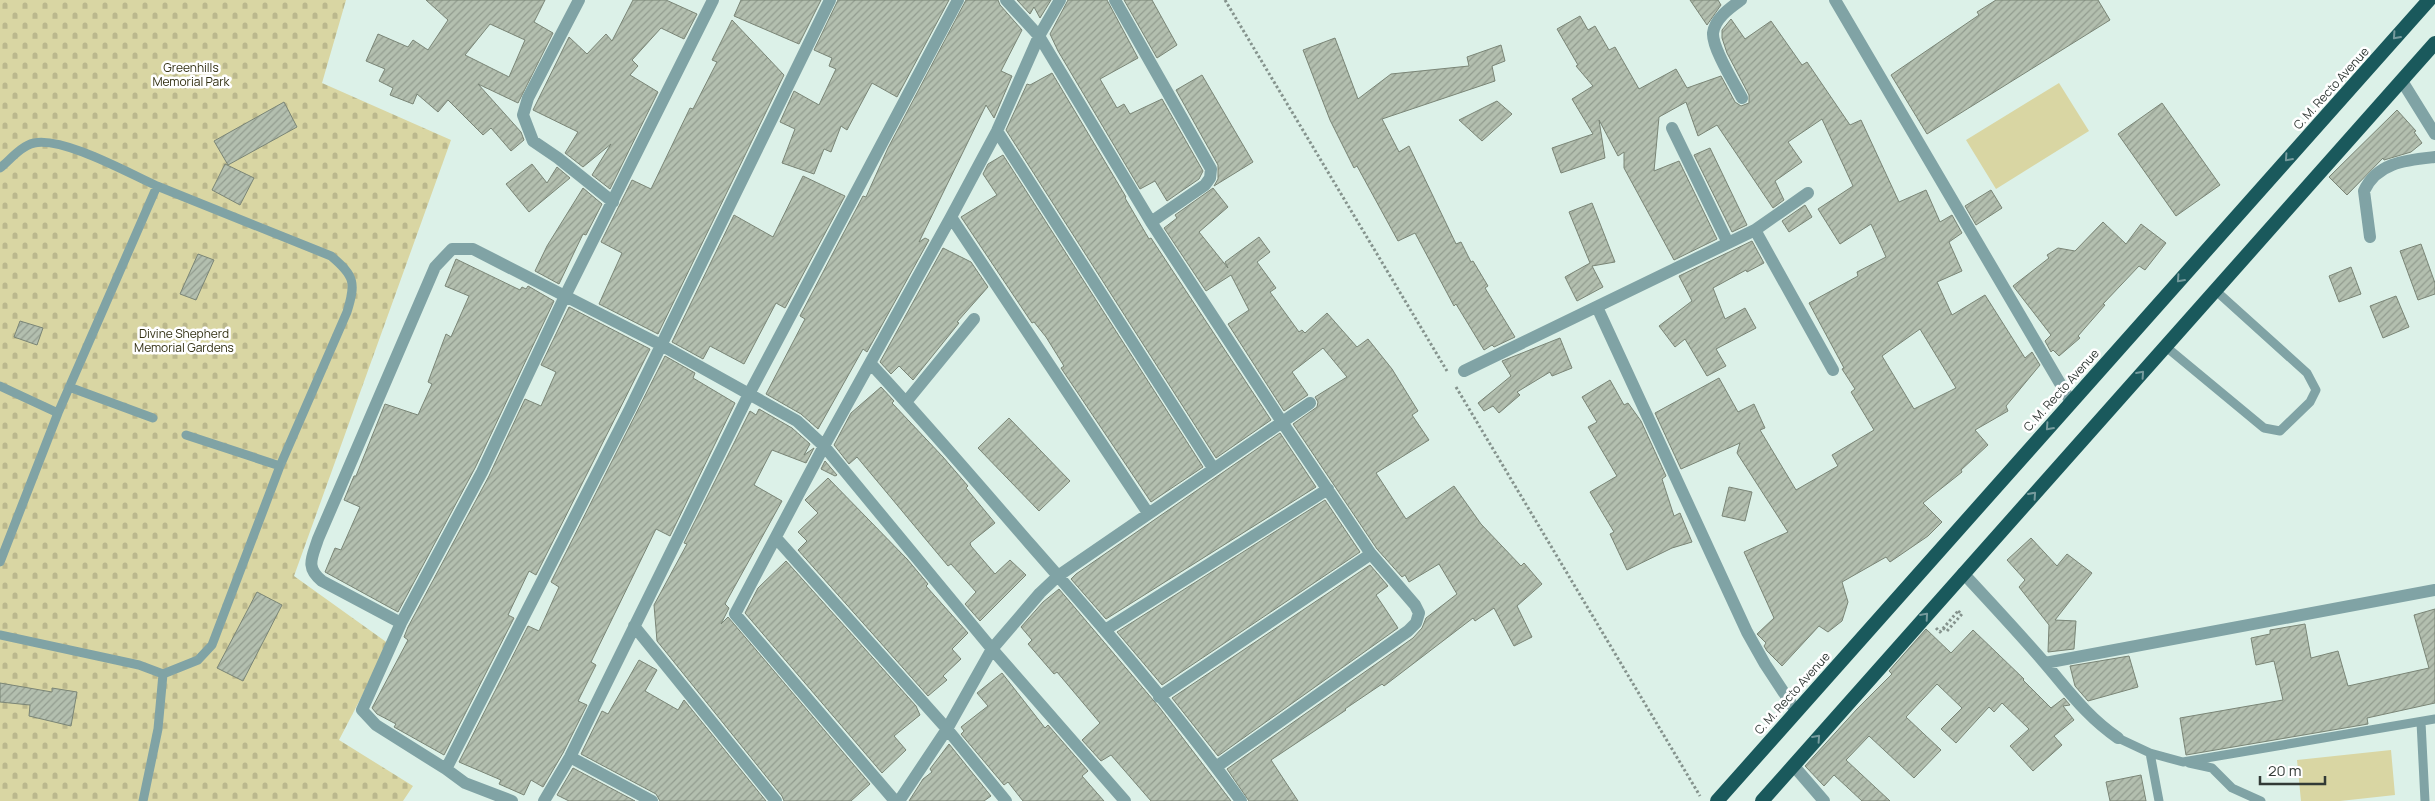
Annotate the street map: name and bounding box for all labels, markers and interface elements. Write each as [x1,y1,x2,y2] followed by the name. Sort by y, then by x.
[2393,31,2402,40] one-way arrow
[2289,43,2373,133] street label: C. M. Recto Avenue
[152,59,231,90] park label: Greenhills Memorial Park
[2285,152,2294,161] one-way arrow
[2177,274,2186,283] one-way arrow
[134,325,234,356] park label: Divine Shepherd Memorial Gardens
[2019,345,2103,435] street label: C. M. Recto Avenue
[2135,370,2144,379] one-way arrow
[2046,421,2055,430] one-way arrow
[2027,491,2036,500] one-way arrow
[1919,613,1928,622] one-way arrow
[1750,648,1834,738] street label: C. M. Recto Avenue
[1811,735,1820,744] one-way arrow
[2260,754,2325,786] scale bar
[2268,760,2301,781] text: 20 m

